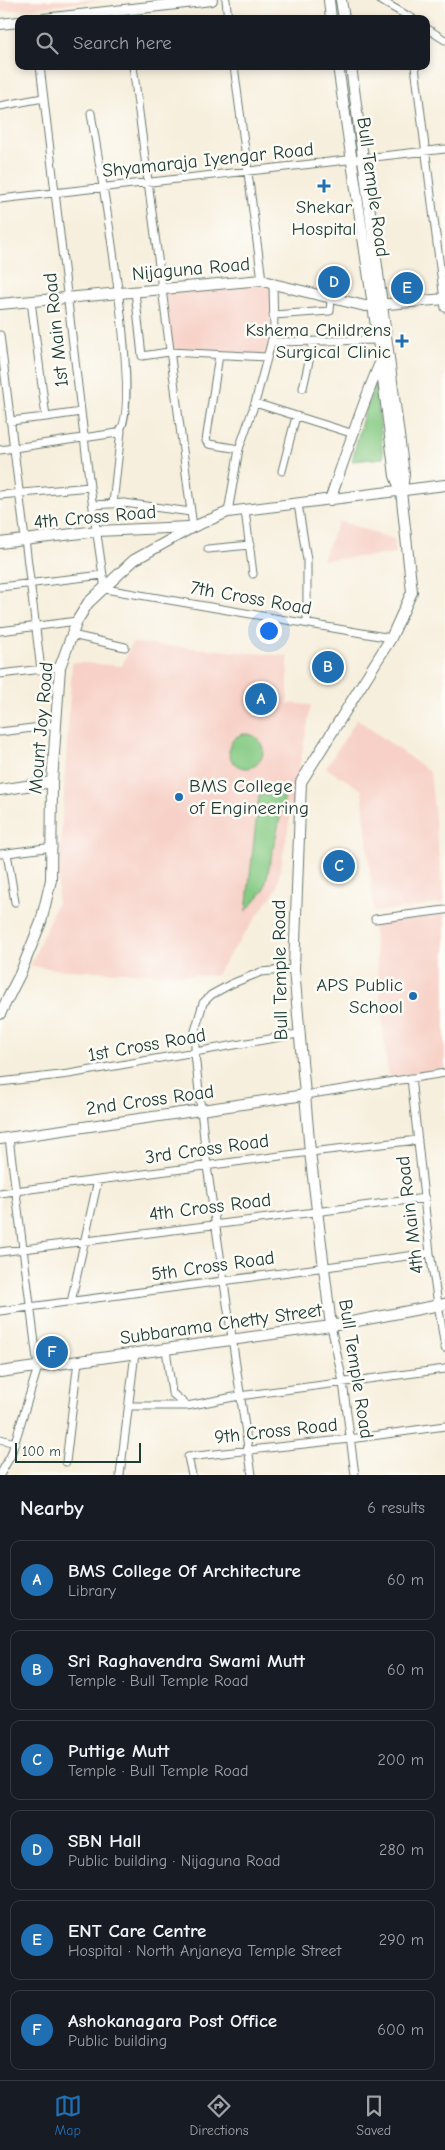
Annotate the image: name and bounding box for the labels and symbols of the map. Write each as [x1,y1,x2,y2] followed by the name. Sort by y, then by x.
[352,116,394,258] street label: Bull Temple Road
[101,138,315,182] street label: Shyamaraja Iyengar Road
[317,179,331,193] marker: Shekar Hospital
[292,196,356,240] place label: Shekar Hospital
[131,253,251,285] street label: Nijaguna Road
[318,263,350,301] pin: D
[391,269,423,307] pin: E
[39,272,73,388] street label: 1st Main Road
[245,319,391,363] place label: Kshema Childrens Surgical Clinic
[395,334,409,348] marker: Kshema Childrens Surgical Clinic
[33,501,157,533] street label: 4th Cross Road
[189,576,313,620] street label: 7th Cross Road
[256,618,282,644] your location
[312,648,344,686] pin: B
[24,661,58,795] street label: Mount Joy Road
[245,680,277,718] pin: A
[189,775,309,819] place label: BMS College of Engineering
[173,791,185,803] marker: BMS College of Engineering
[323,847,355,885] pin: C
[268,899,292,1041] street label: Bull Temple Road
[316,974,403,1018] place label: APS Public School
[407,990,419,1002] marker: APS Public School
[86,1024,208,1066] street label: 1st Cross Road
[85,1080,215,1120] street label: 2nd Cross Road
[144,1129,270,1169] street label: 3rd Cross Road
[392,1155,428,1275] street label: 4th Main Road
[148,1189,272,1225] street label: 4th Cross Road
[150,1246,276,1286] street label: 5th Cross Road
[334,1298,378,1440] street label: Bull Temple Road
[119,1299,324,1349] street label: Subbarama Chetty Street
[36,1333,68,1371] pin: F
[213,1414,339,1448] street label: 9th Cross Road
[15,1440,141,1463] scale bar

